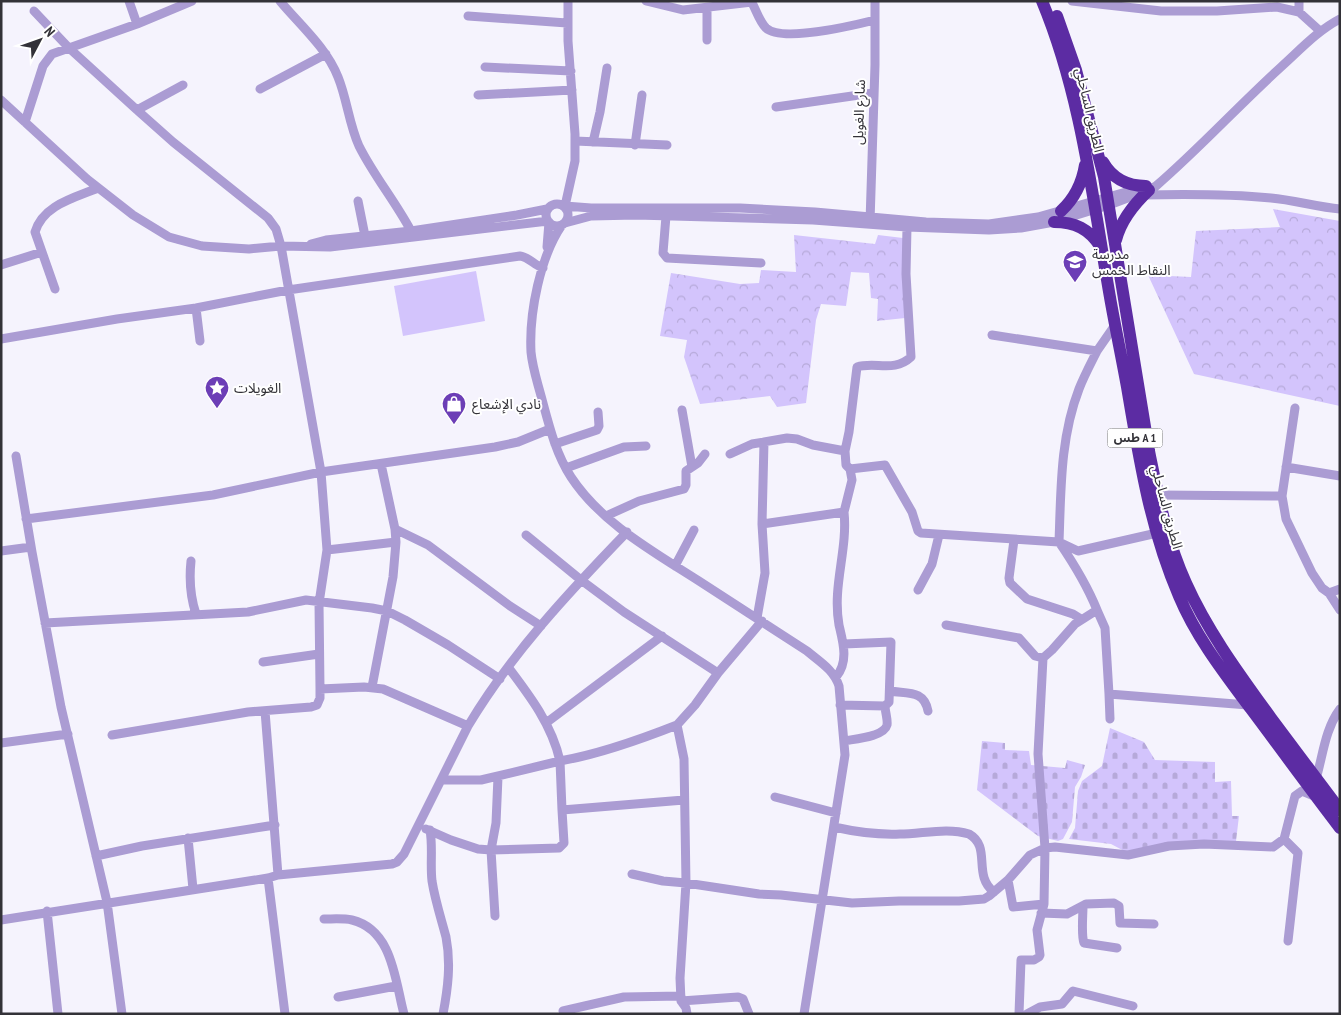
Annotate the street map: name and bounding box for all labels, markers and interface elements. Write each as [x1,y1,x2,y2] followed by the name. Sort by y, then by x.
[15,15,65,65] north arrow
[41,23,59,40] text: N
[1069,66,1108,155] street label: الطريق الساحلي
[849,79,871,145] street label: شارع الغويل
[1092,245,1171,279] place label: مدرسة النقاط الخمس
[1062,249,1088,283] school or university icon: مدرسة النقاط الخمس
[204,375,230,409] place icon: الغويلات
[234,379,281,397] place label: الغويلات
[441,391,467,425] shop icon: نادي الإشعاع
[472,395,541,415] place label: نادي الإشعاع
[1108,428,1162,448] road number: طس A 1
[1145,463,1187,552] street label: الطريق الساحلي

